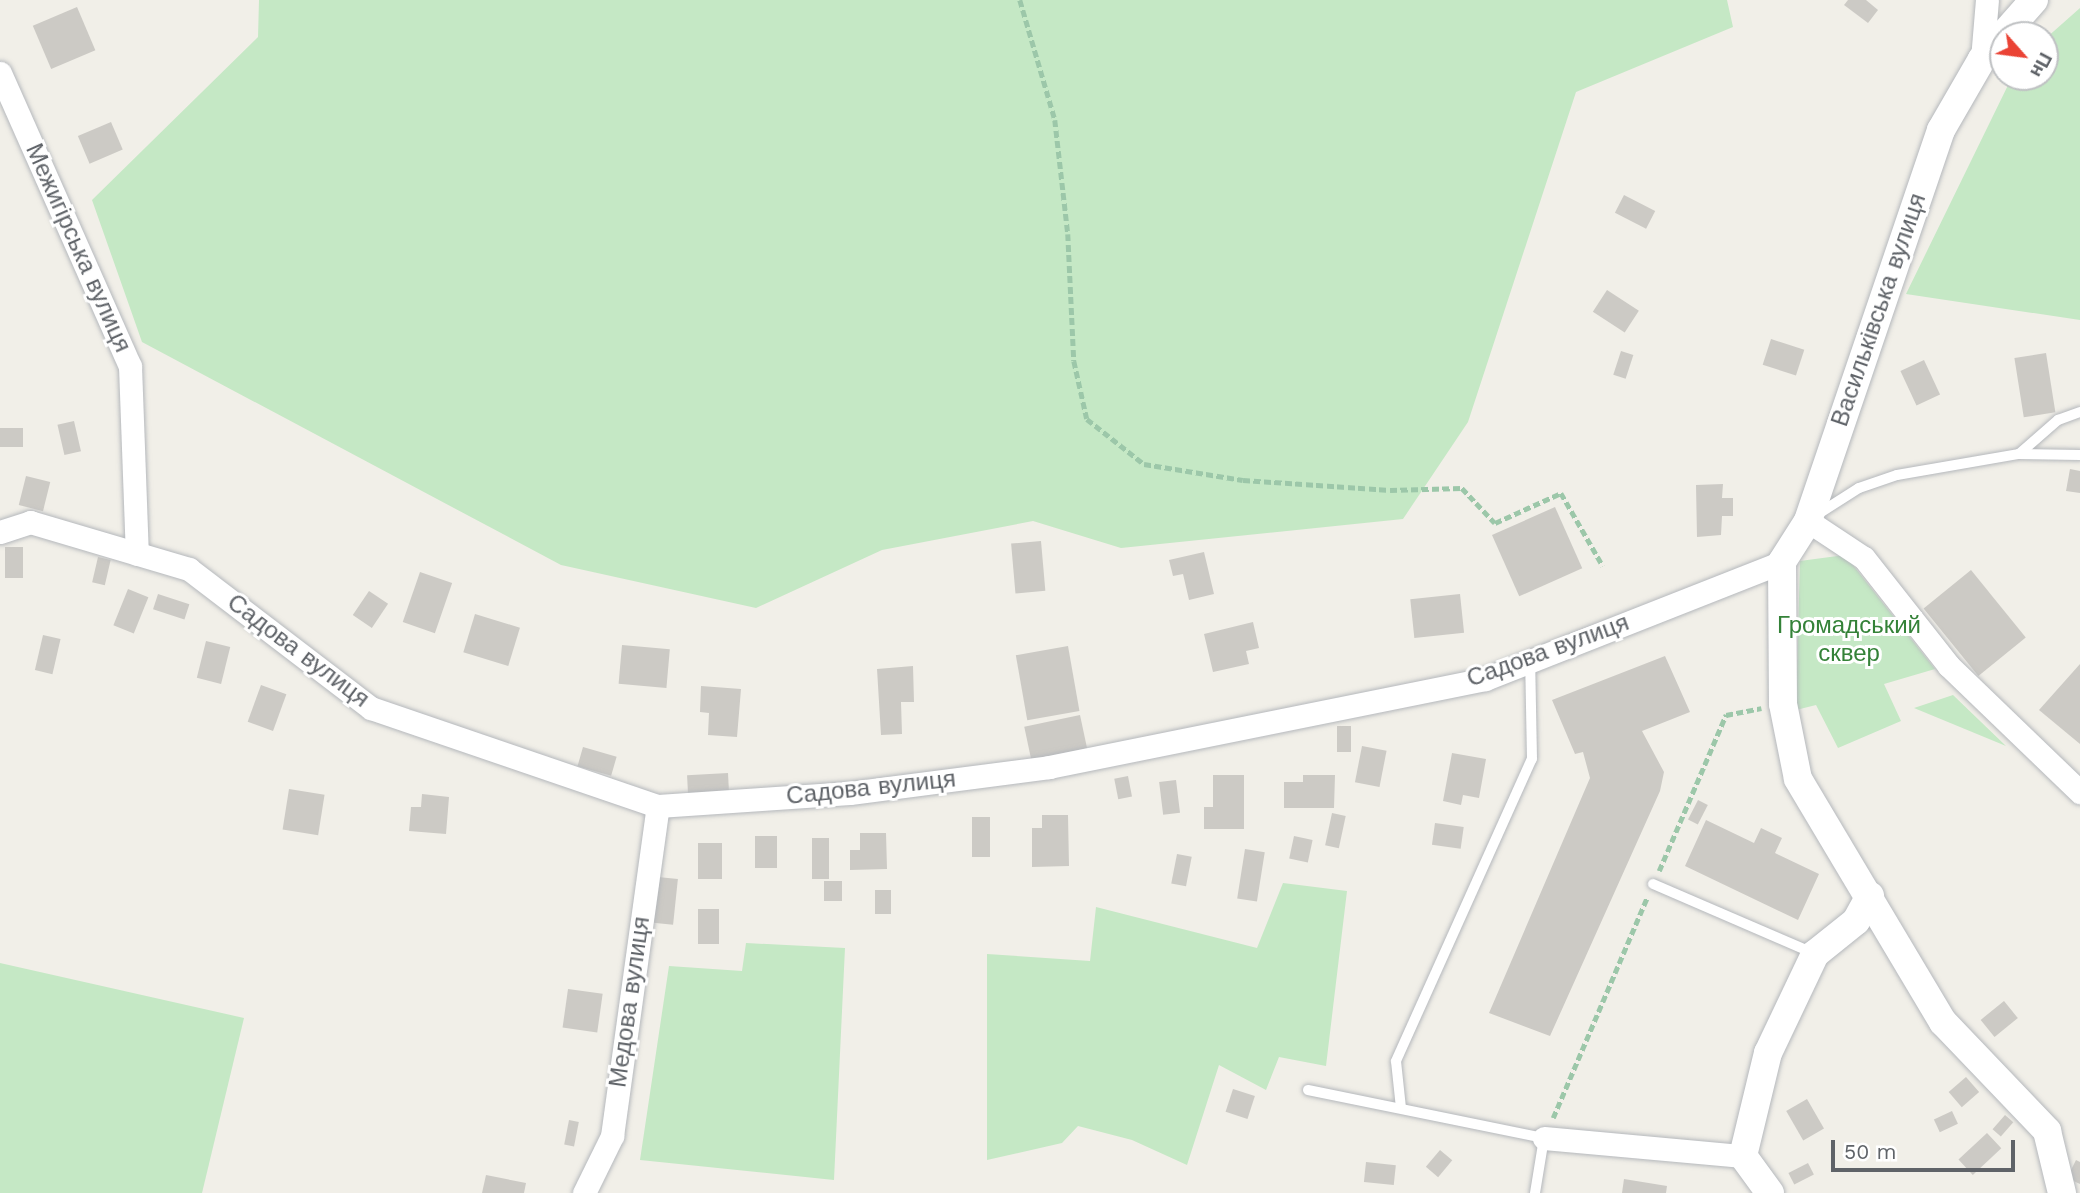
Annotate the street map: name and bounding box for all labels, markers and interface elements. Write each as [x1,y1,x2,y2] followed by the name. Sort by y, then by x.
[1989,21,2059,91] north arrow
[2025,49,2057,82] text: Пн
[19,139,137,357] street label: Межигірська вулиця
[1826,190,1932,430] street label: Васильківська вулиця
[221,588,375,714] street label: Садова вулиця
[1463,608,1633,694] street label: Садова вулиця
[1777,612,1921,668] park label: Громадський сквер
[785,765,957,811] street label: Садова вулиця
[604,915,656,1089] street label: Медова вулиця
[1835,1126,2019,1170] scale bar
[1844,1139,1896,1164] text: 50 m

